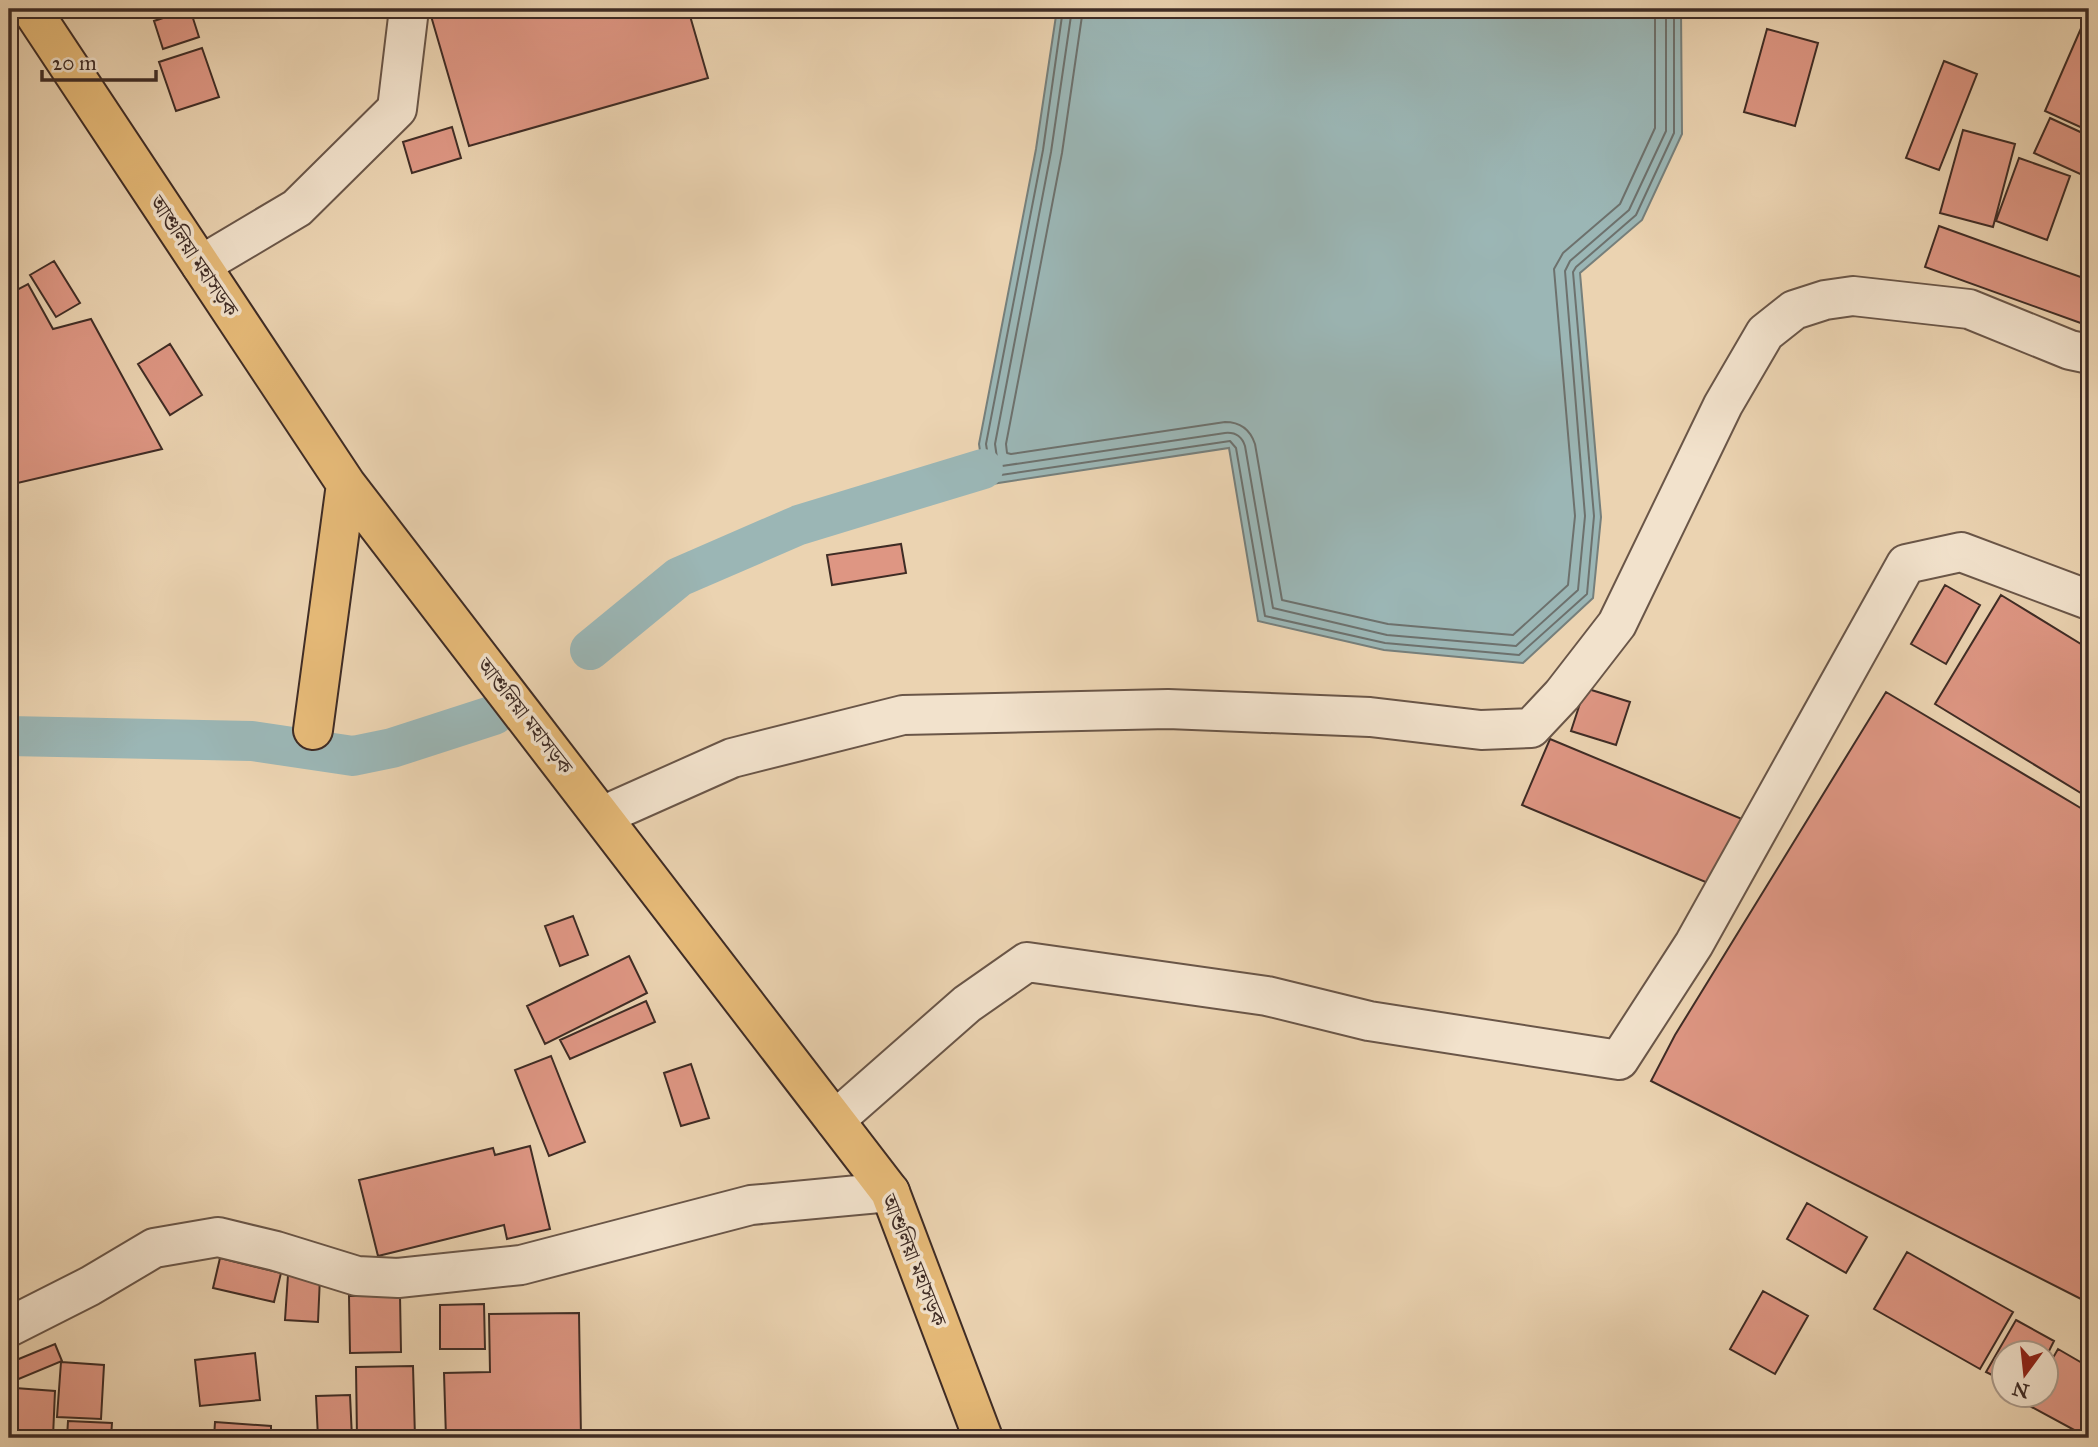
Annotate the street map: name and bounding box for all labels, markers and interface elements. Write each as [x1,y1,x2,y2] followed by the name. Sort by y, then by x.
[42,38,156,82] scale bar
[52,50,97,76] text: 20 m
[143,190,245,322] street label: আশুলিয়া মহাসড়ক
[471,652,579,780] street label: আশুলিয়া মহাসড়ক
[875,1189,953,1331] street label: আশুলিয়া মহাসড়ক
[1990,1338,2060,1408] north arrow
[2010,1377,2031,1403] text: N

